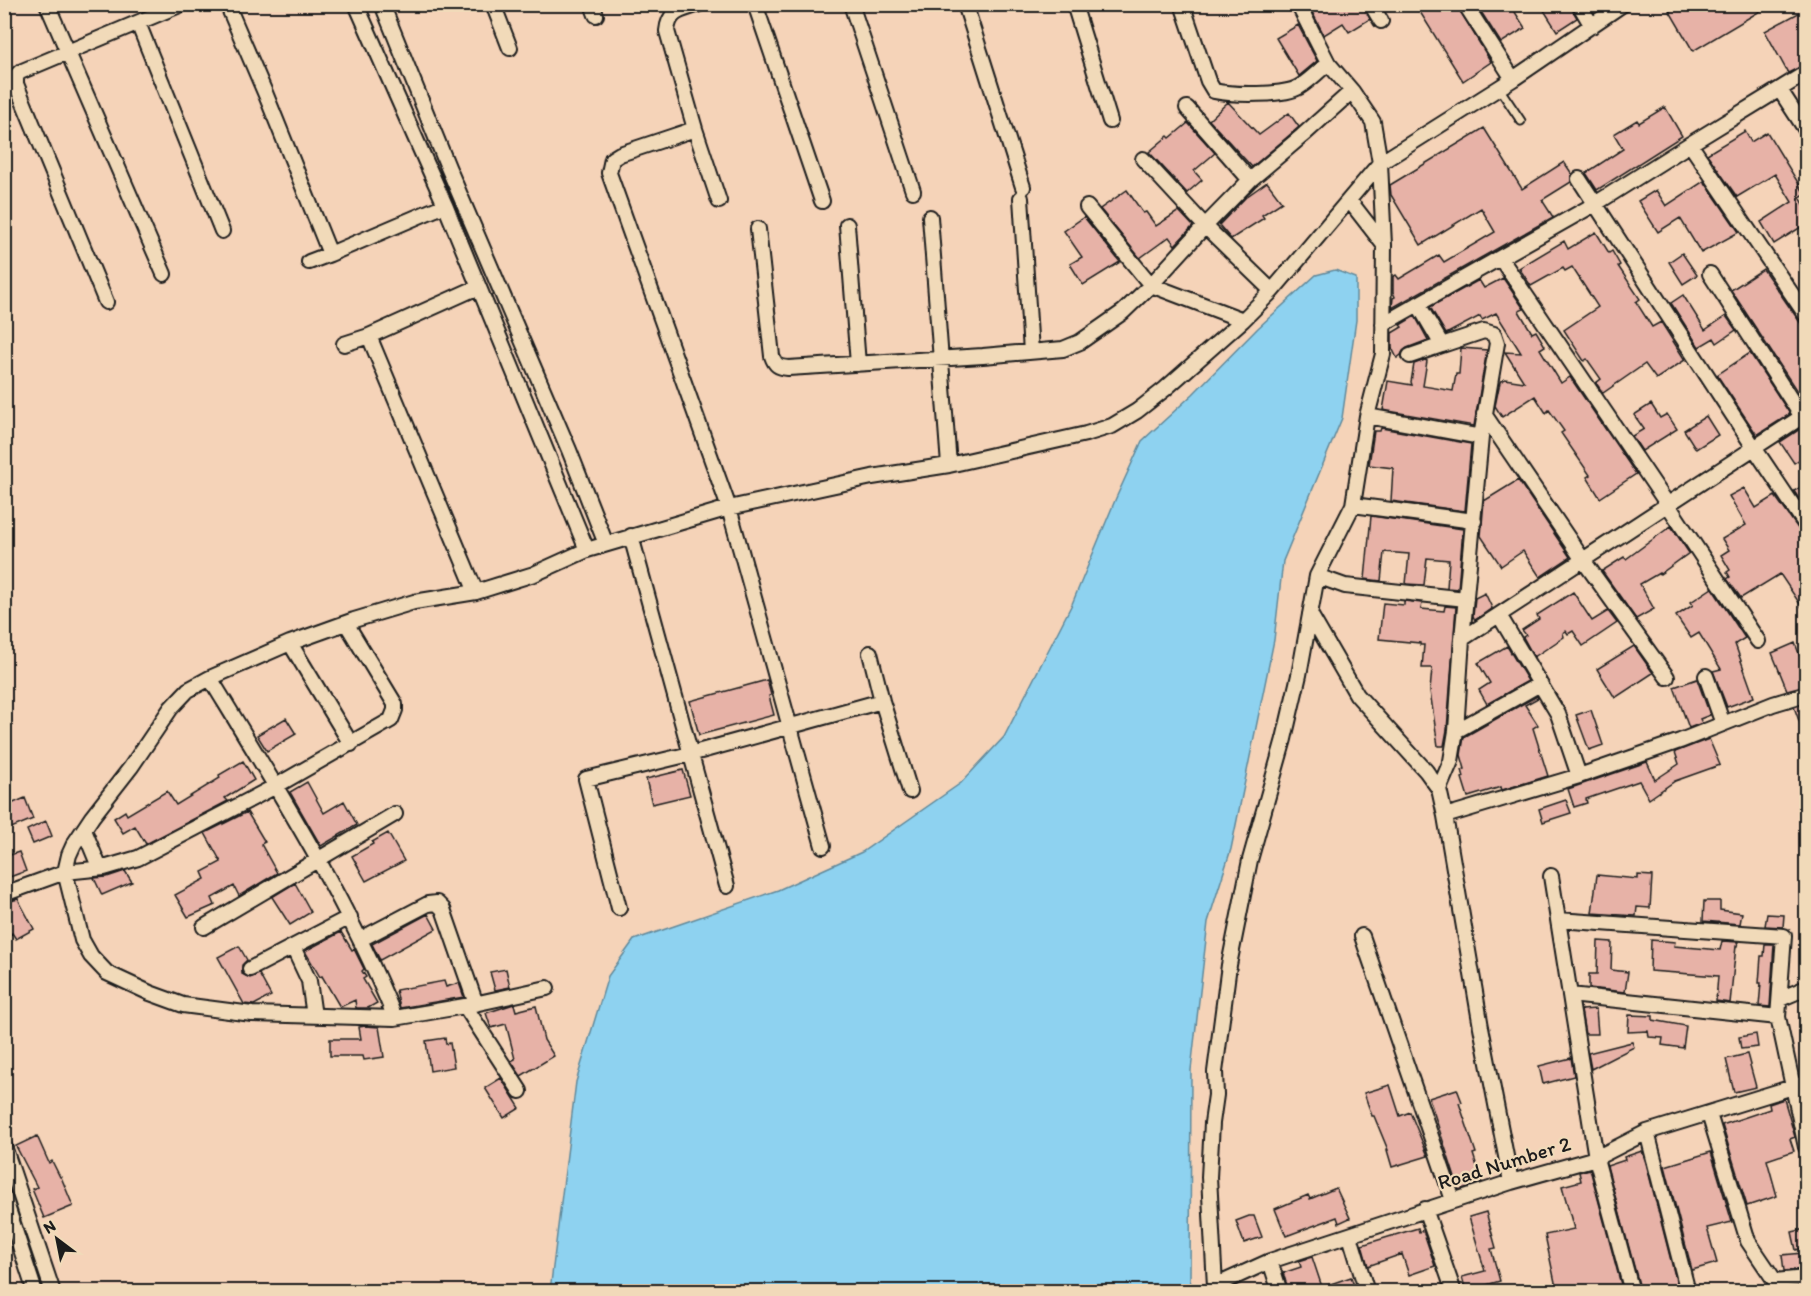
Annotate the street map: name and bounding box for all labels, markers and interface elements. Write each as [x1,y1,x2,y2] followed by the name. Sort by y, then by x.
[1434,1130,1573,1195] street label: Road Number 2
[27,1209,87,1269] north arrow
[40,1216,59,1238] text: N

